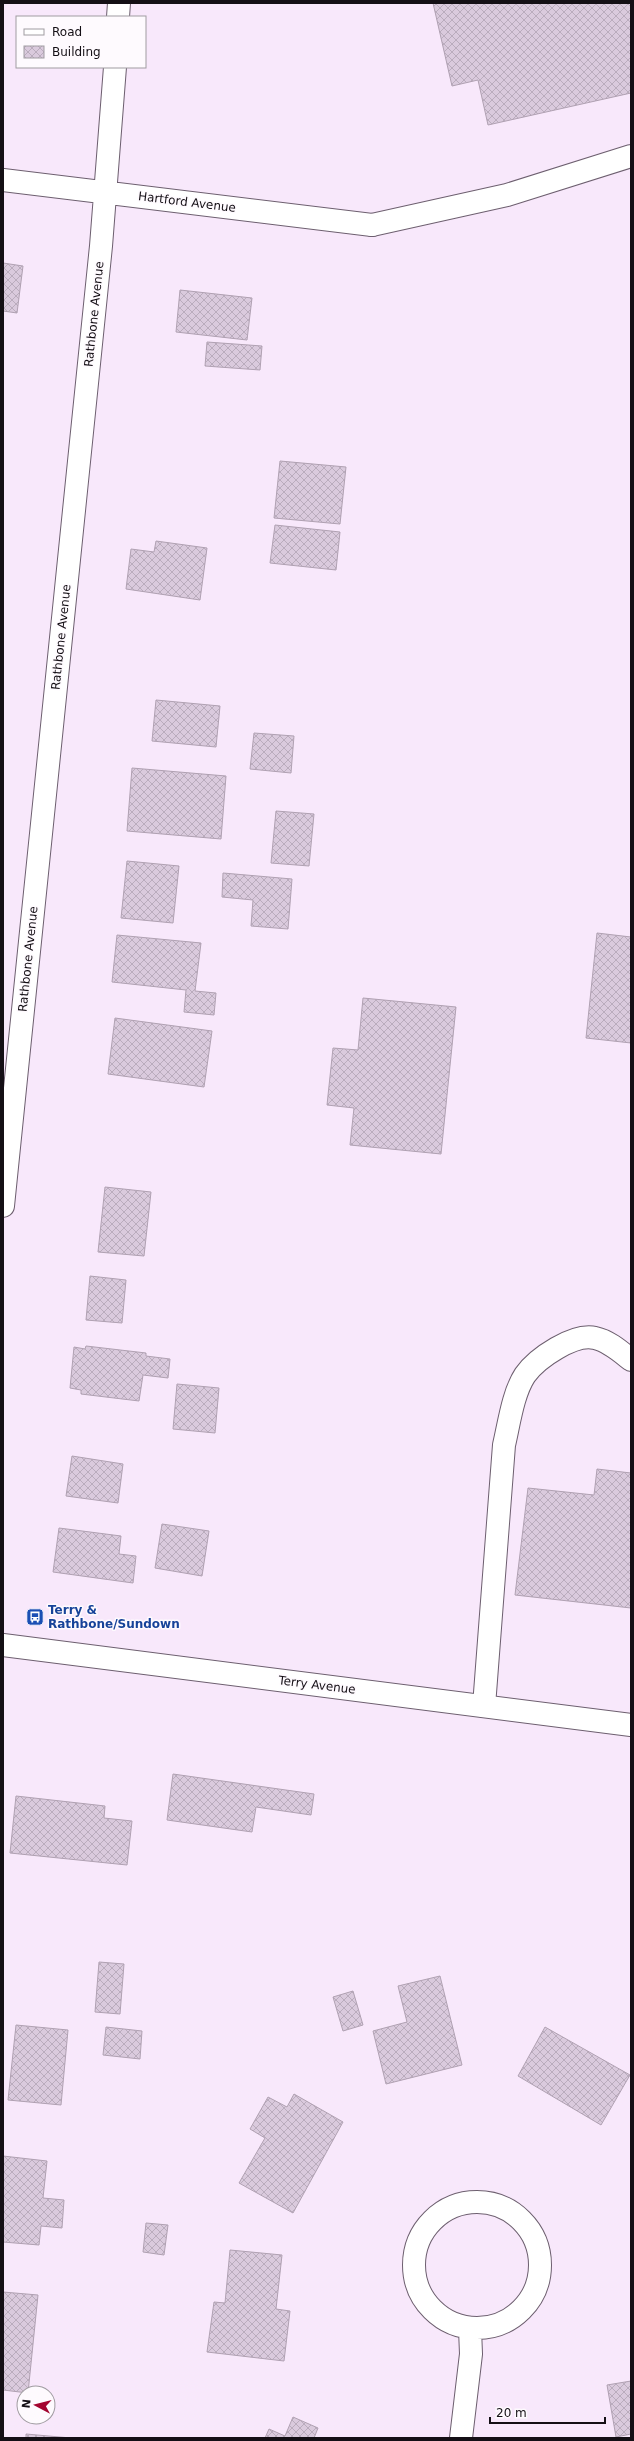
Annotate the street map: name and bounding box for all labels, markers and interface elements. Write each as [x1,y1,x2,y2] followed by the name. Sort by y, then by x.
[16,16,146,68] legend
[52,25,82,39] text: Road
[52,45,101,59] text: Building
[137,189,237,215] street label: Hartford Avenue
[81,261,107,367] street label: Rathbone Avenue
[48,584,74,690] street label: Rathbone Avenue
[15,906,41,1012] street label: Rathbone Avenue
[48,1603,180,1631] place label: Terry & Rathbone/Sundown
[25,1607,45,1627] bus stop icon: Terry & Rathbone/Sundown
[277,1673,356,1697] street label: Terry Avenue
[16,2385,56,2425] north arrow
[20,2398,34,2409] text: N
[490,2399,605,2425] scale bar
[496,2406,527,2420] text: 20 m

